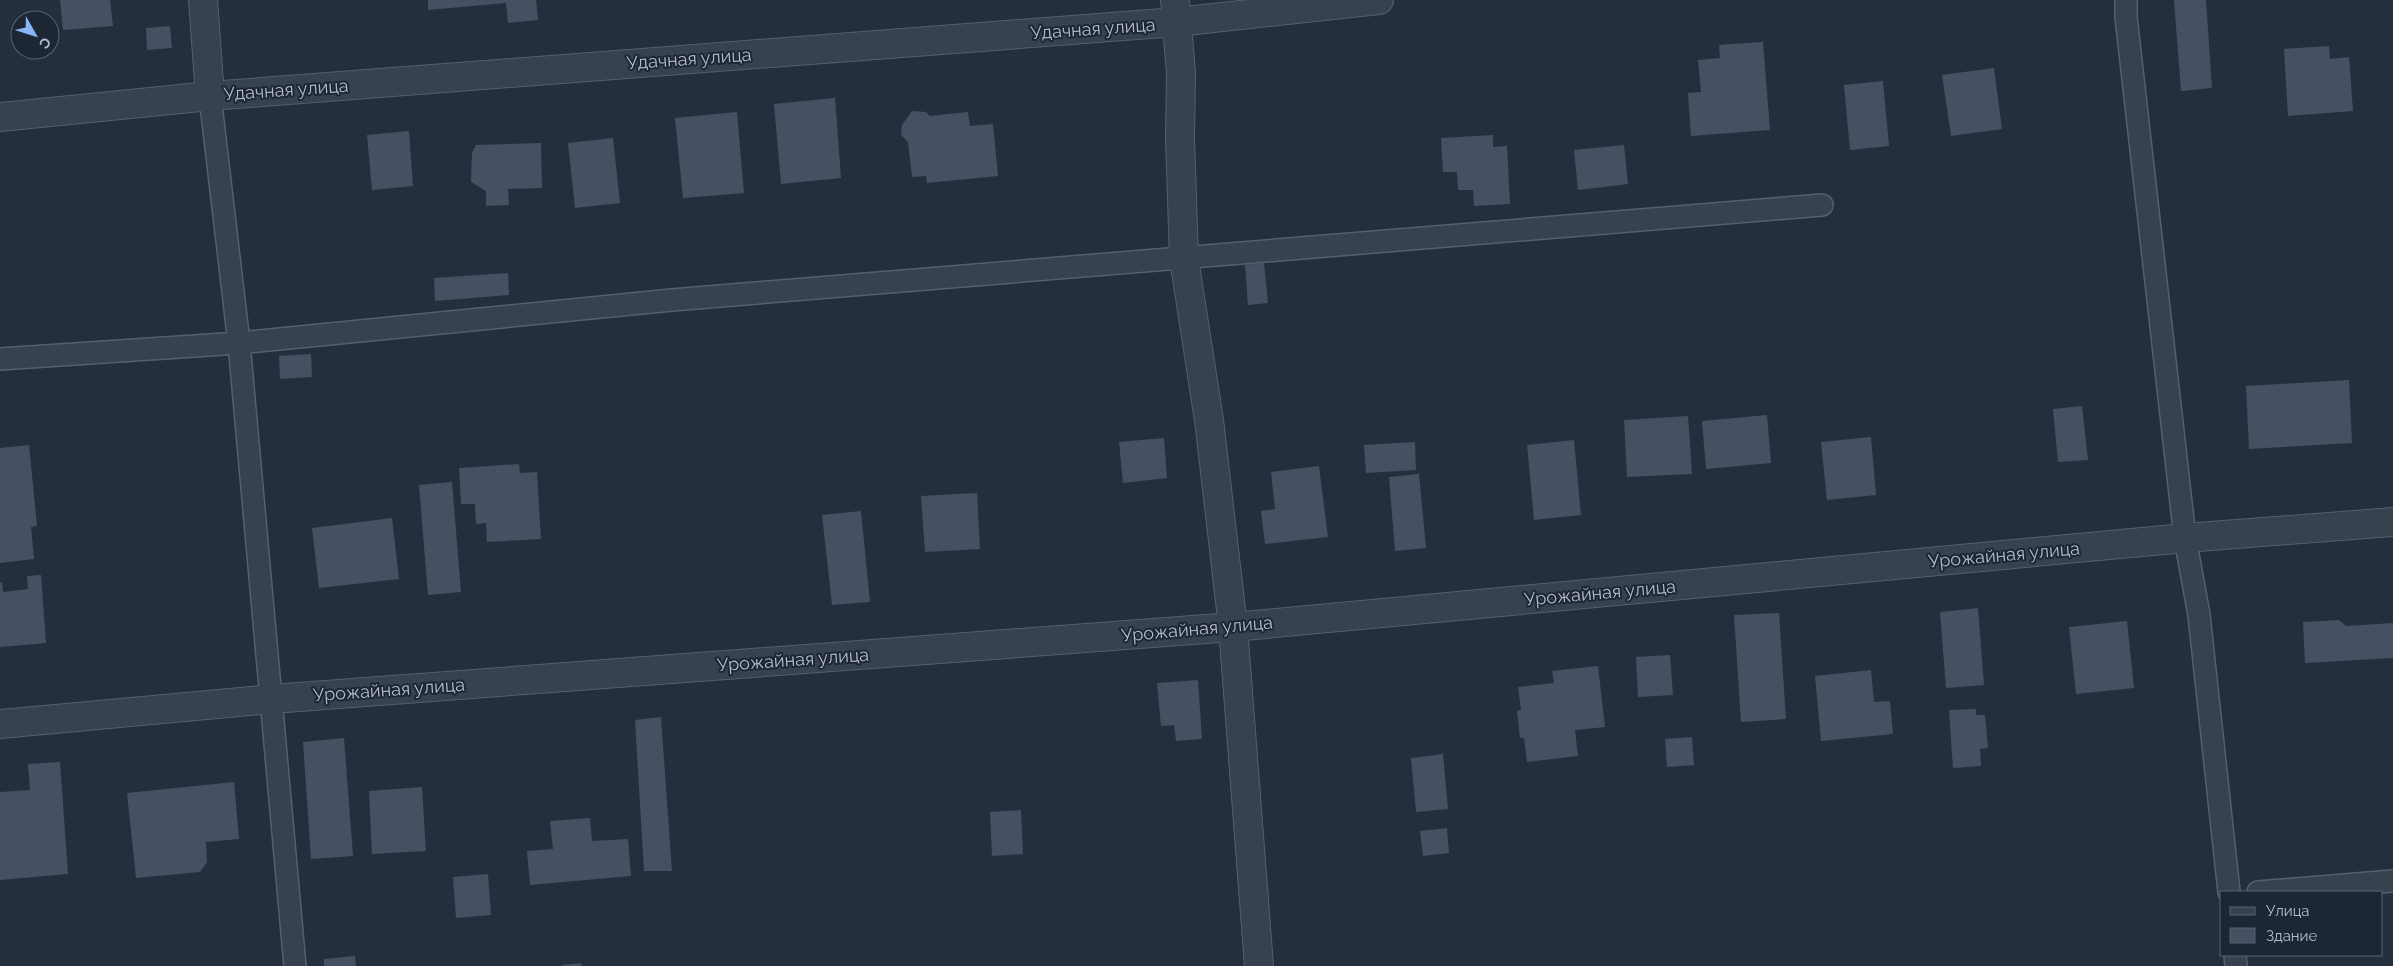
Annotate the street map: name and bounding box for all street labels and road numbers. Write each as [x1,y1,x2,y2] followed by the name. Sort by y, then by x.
[1030,14,1156,43] street label: Удачная улица
[626,44,752,73] street label: Удачная улица
[223,75,349,104] street label: Удачная улица
[1927,537,2081,572] street label: Урожайная улица
[1523,575,1677,610] street label: Урожайная улица
[1120,611,1274,646] street label: Урожайная улица
[716,644,870,675] street label: Урожайная улица
[312,674,466,705] street label: Урожайная улица

